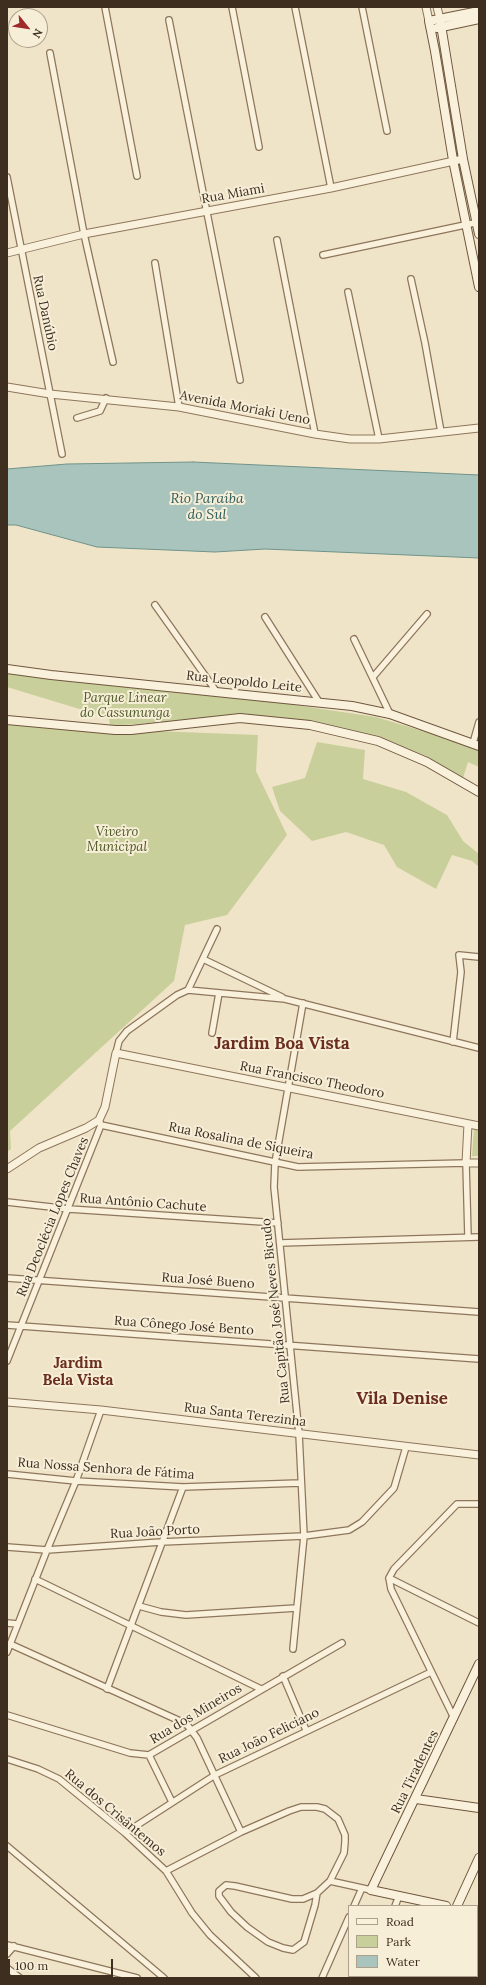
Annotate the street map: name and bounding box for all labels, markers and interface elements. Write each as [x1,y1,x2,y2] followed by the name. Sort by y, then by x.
[8,8,48,48] north arrow
[29,26,46,41] text: N
[200,181,266,207] street label: Rua Miami
[29,274,61,352] street label: Rua Danúbio
[179,388,311,428] street label: Avenida Moriaki Ueno
[170,491,244,524] water label: Rio Paraíba do Sul
[185,668,303,696] street label: Rua Leopoldo Leite
[80,690,170,721] park label: Parque Linear do Cassununga
[87,824,147,855] park label: Viveiro Municipal
[214,1034,350,1054] district label: Jardim Boa Vista
[238,1058,386,1102] street label: Rua Francisco Theodoro
[167,1119,315,1163] street label: Rua Rosalina de Siqueira
[14,1135,92,1299] street label: Rua Deoclécia Lopes Chaves
[79,1191,207,1215] street label: Rua Antônio Cachute
[258,1217,294,1405] street label: Rua Capitão José Neves Bicudo
[161,1270,255,1292] street label: Rua José Bueno
[114,1313,254,1339] street label: Rua Cônego José Bento
[43,1355,113,1390] district label: Jardim Bela Vista
[356,1389,448,1409] district label: Vila Denise
[183,1400,307,1430] street label: Rua Santa Terezinha
[17,1455,195,1483] street label: Rua Nossa Senhora de Fátima
[110,1522,200,1542] street label: Rua João Porto
[147,1680,245,1748] street label: Rua dos Mineiros
[216,1705,322,1767] street label: Rua João Feliciano
[388,1728,442,1816] street label: Rua Tiradentes
[61,1766,169,1860] street label: Rua dos Crisântemos
[348,1905,478,1977] legend
[386,1914,414,1929] text: Road
[386,1934,411,1949] text: Park
[10,1951,115,1977] scale bar
[386,1954,420,1969] text: Water
[15,1958,48,1973] text: 100 m

